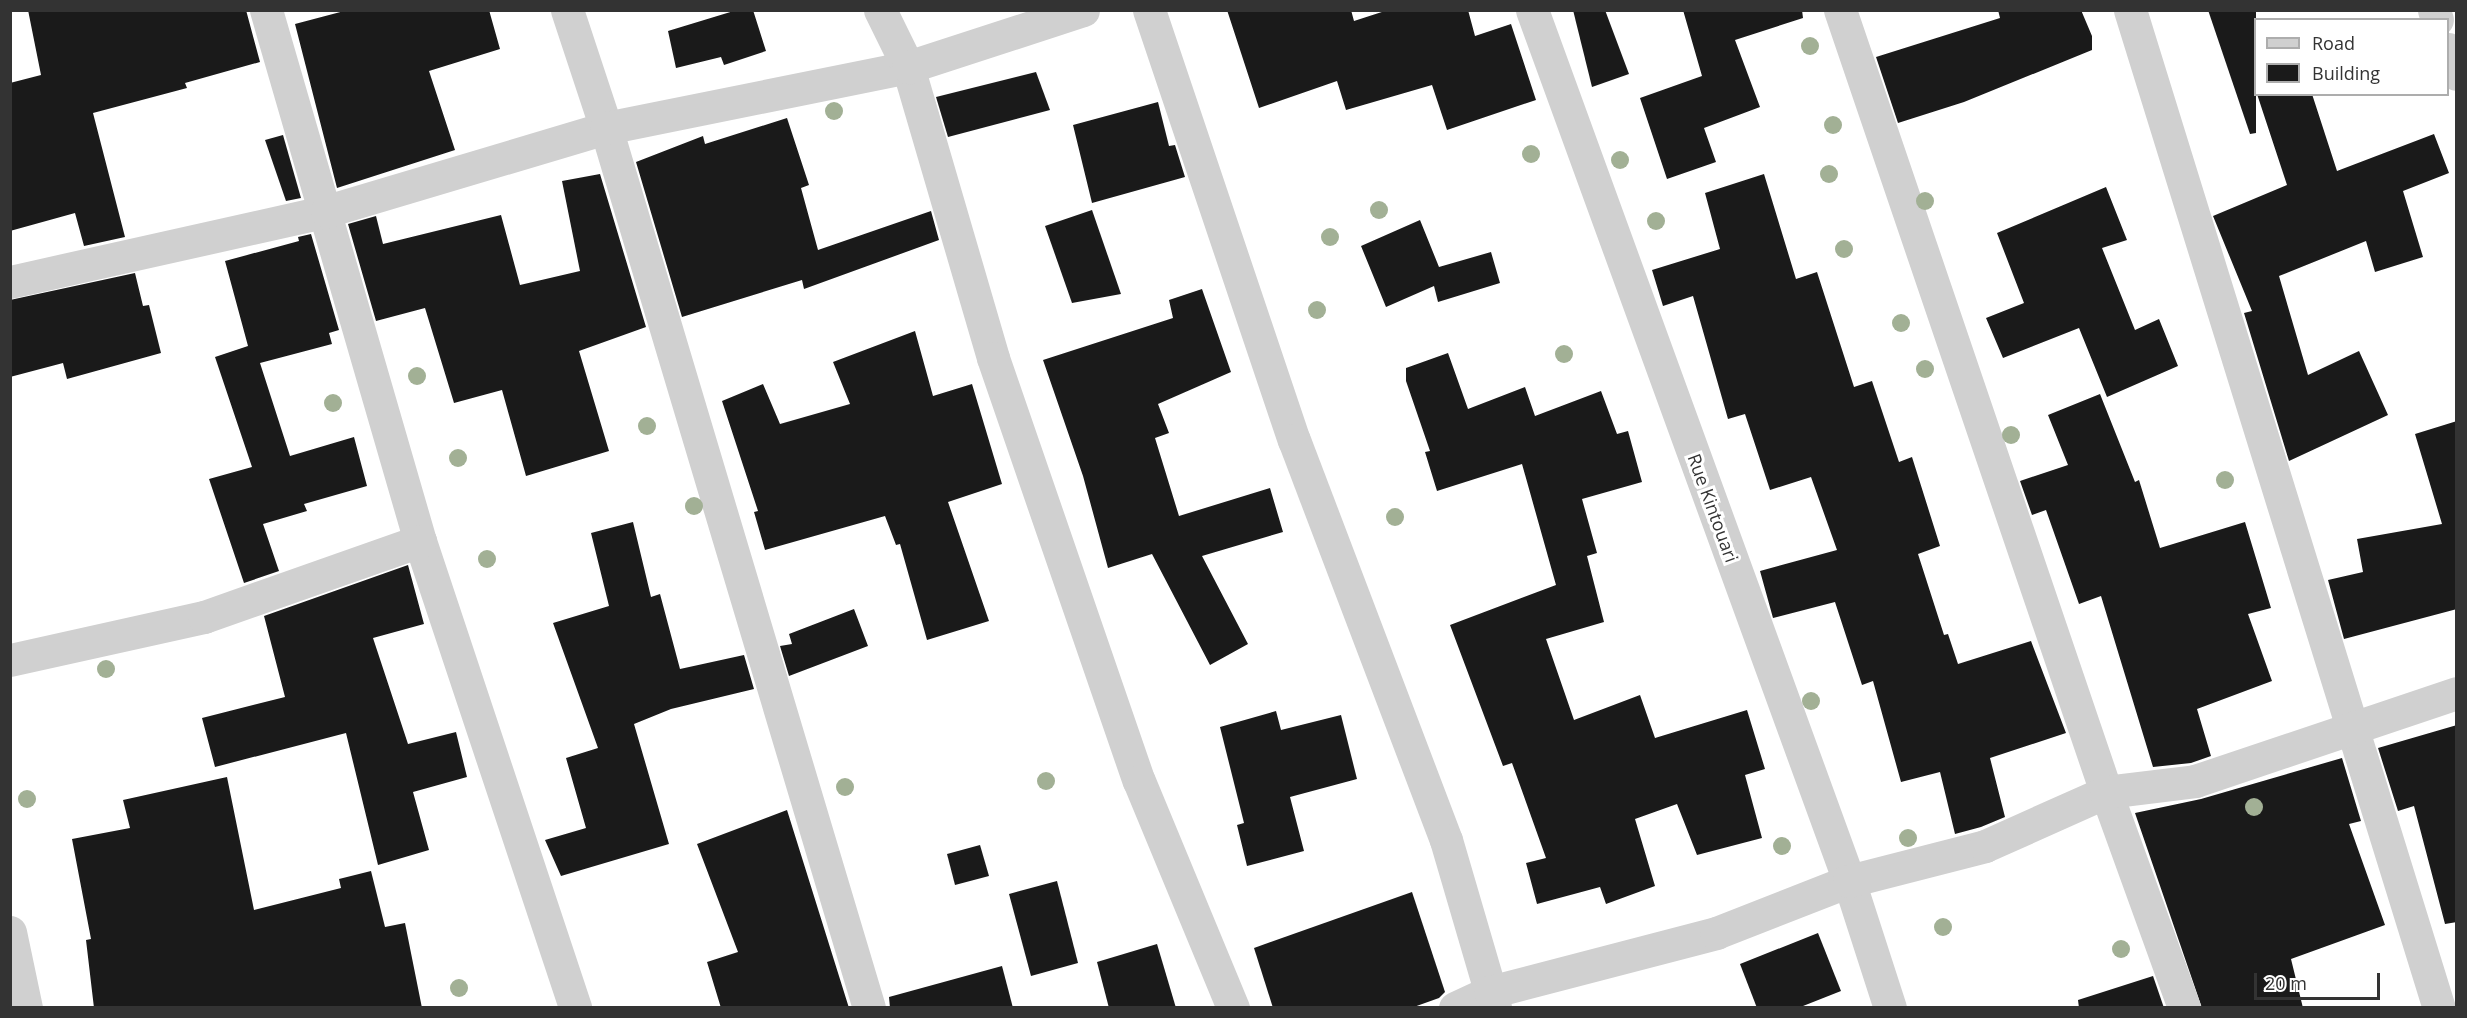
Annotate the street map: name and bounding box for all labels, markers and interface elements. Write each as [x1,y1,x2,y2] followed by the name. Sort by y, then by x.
[2254,18,2449,96] legend
[2312,31,2355,55] text: Road
[2312,61,2380,85] text: Building
[1683,451,1743,565] street label: Rue Kintouari
[2257,961,2383,999] scale bar
[2265,971,2307,995] text: 20 m

